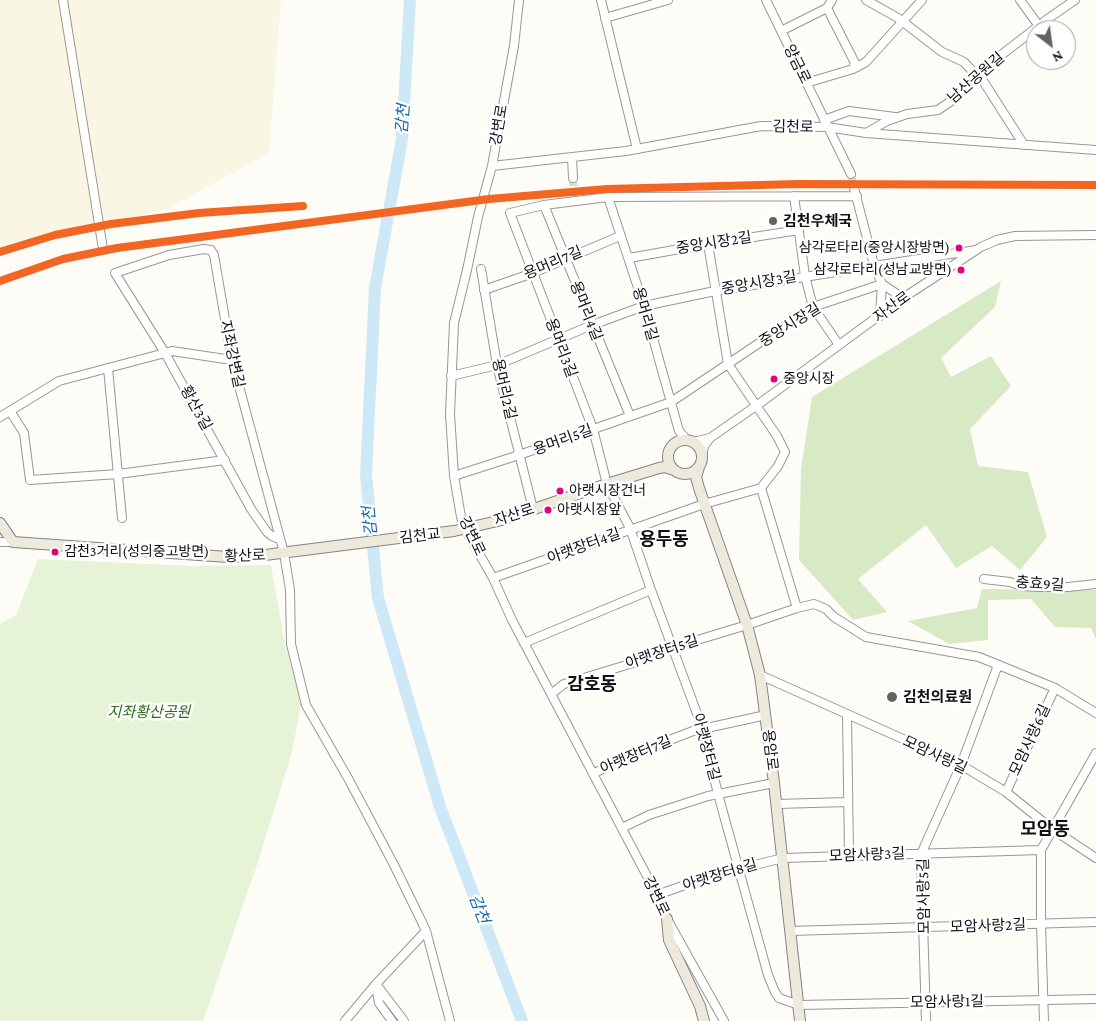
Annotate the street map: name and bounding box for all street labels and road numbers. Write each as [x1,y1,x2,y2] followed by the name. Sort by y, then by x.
[780,41,814,87] street label: 양금로
[944,49,1008,107] street label: 남산공원길
[487,103,511,147] street label: 강변로
[772,118,814,136] street label: 김천로
[675,228,753,258] street label: 중앙시장2길
[521,243,585,283] street label: 용머리7길
[720,268,798,298] street label: 중앙시장3길
[566,278,606,344] street label: 용머리4길
[629,285,661,343] street label: 용머리길
[870,288,914,326] street label: 자산로
[756,299,824,351] street label: 중앙시장길
[541,316,581,380] street label: 용머리3길
[216,318,248,390] street label: 지좌강변길
[488,357,520,421] street label: 용머리2길
[176,382,216,434] street label: 황산3길
[531,421,595,459] street label: 용머리5길
[492,500,536,530] street label: 자산로
[455,513,489,559] street label: 강변로
[545,524,623,568] street label: 아랫장터4길
[398,525,442,547] street label: 김천교
[224,546,266,566] street label: 황산로
[1015,573,1065,595] street label: 충효9길
[623,631,701,673] street label: 아랫장터5길
[1006,701,1054,779] street label: 모암사랑6길
[688,711,724,783] street label: 아랫장터길
[759,728,781,772] street label: 용암로
[598,732,674,778] street label: 아랫장터7길
[900,732,970,778] street label: 모암사랑길
[829,845,905,865] street label: 모암사랑3길
[681,855,759,895] street label: 아랫장터8길
[914,858,934,934] street label: 모암사랑5길
[639,873,673,919] street label: 강변로
[950,916,1026,936] street label: 모암사랑2길
[910,992,984,1012] street label: 모암사랑1길

